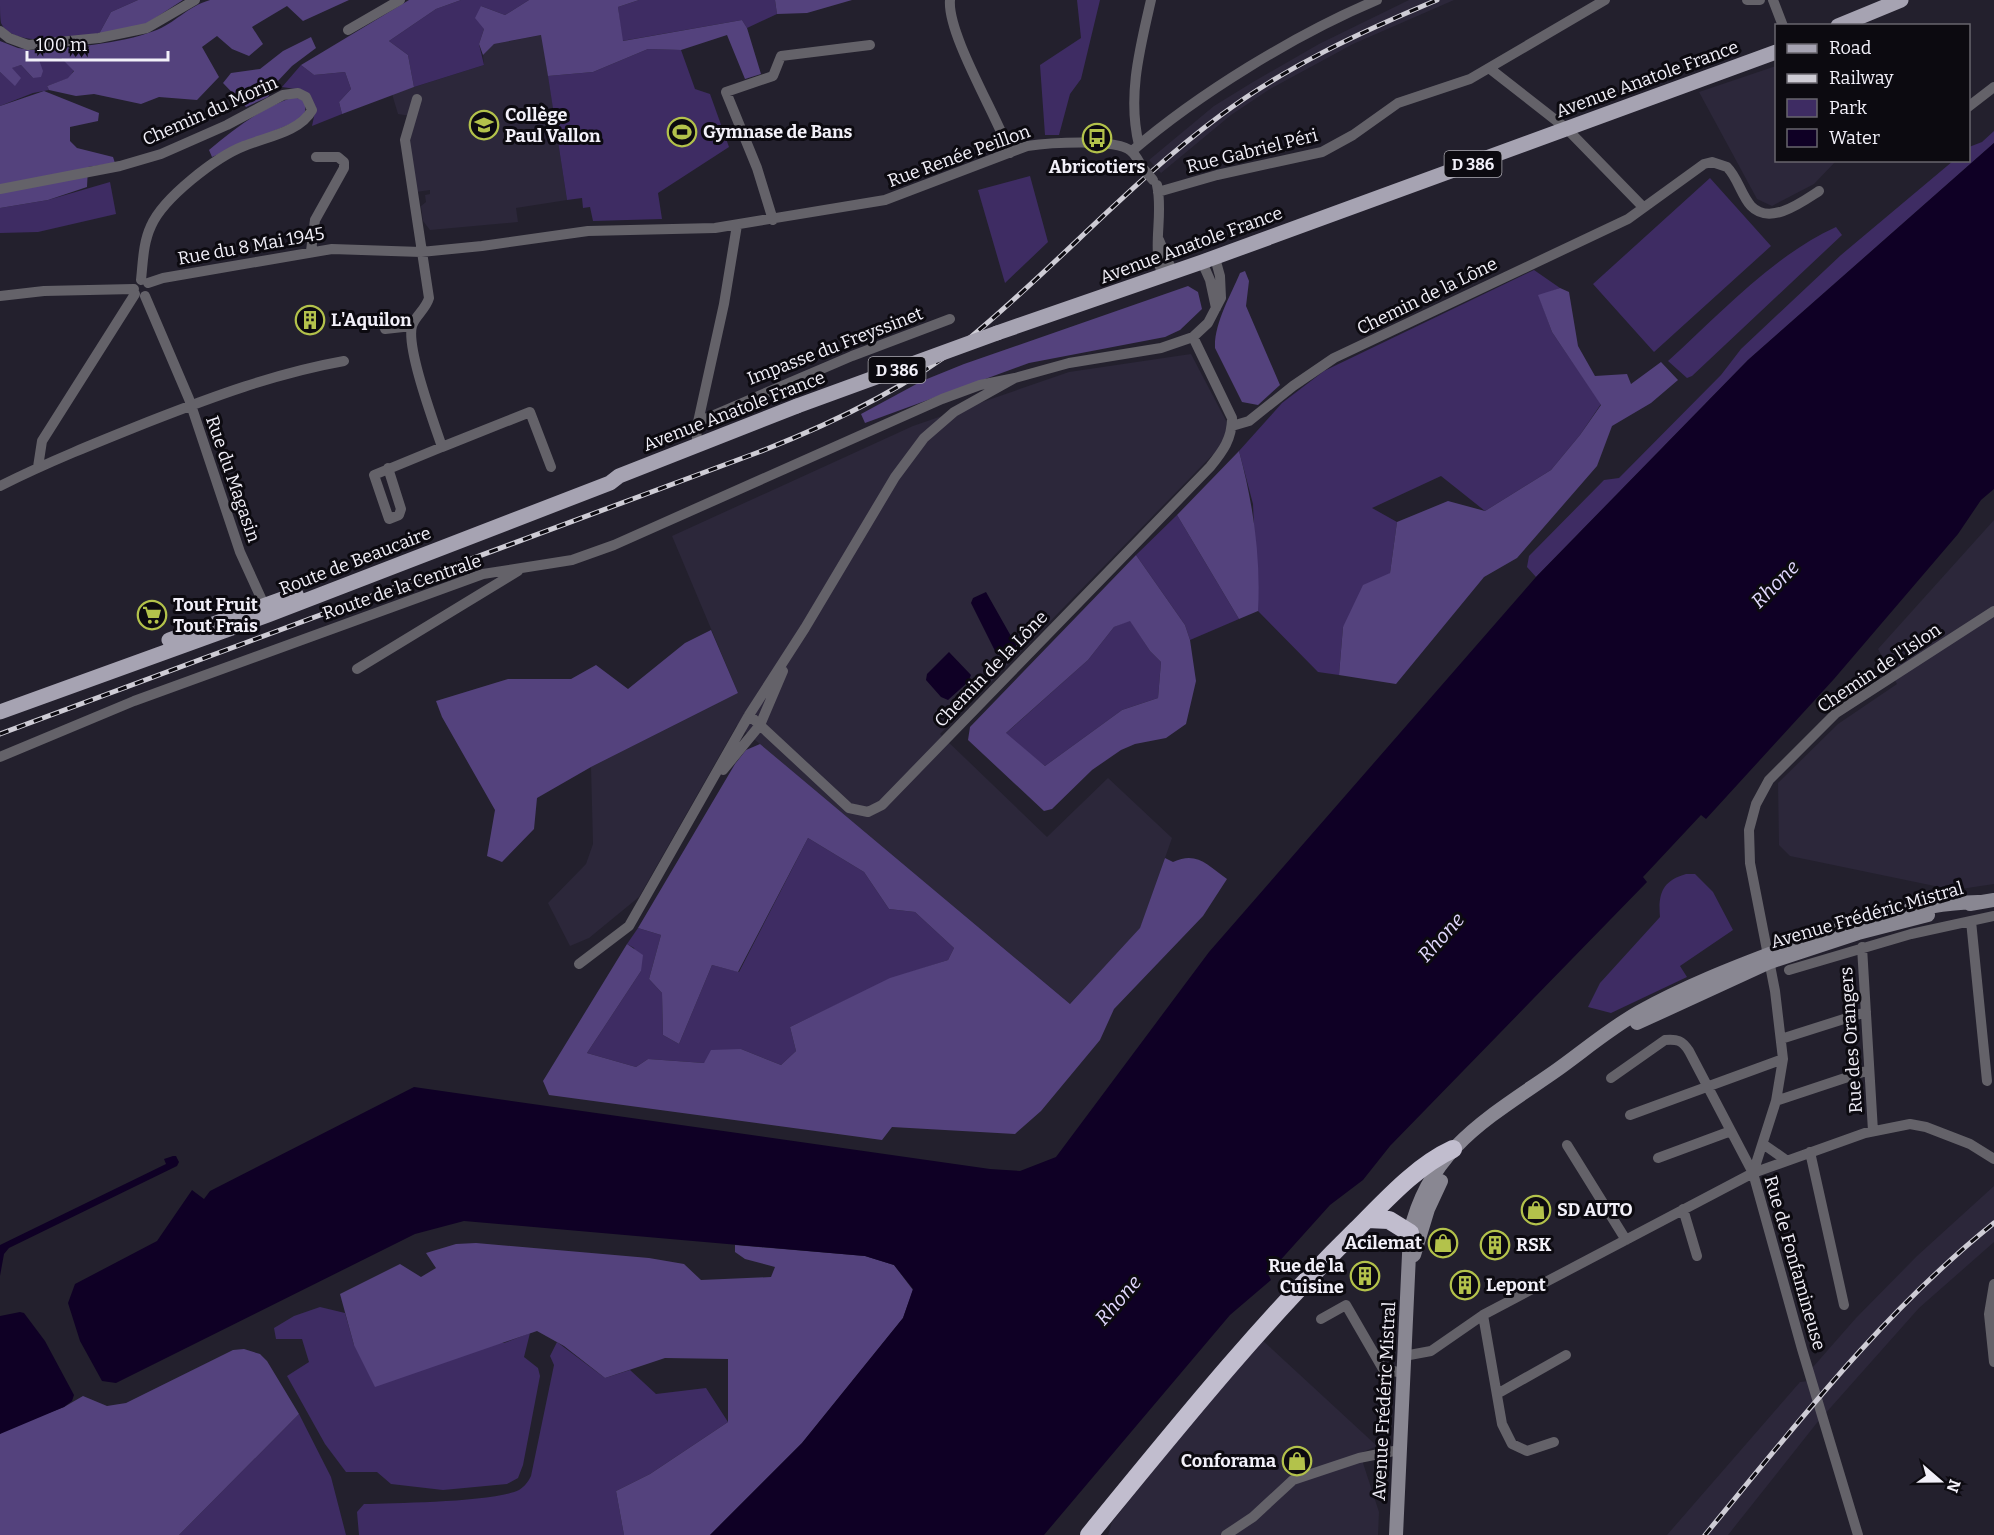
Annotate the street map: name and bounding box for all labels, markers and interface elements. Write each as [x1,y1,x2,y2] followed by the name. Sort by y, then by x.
[27,24,168,62] scale bar
[1775,24,1970,162] legend
[36,34,87,56] text: 100 m
[1553,36,1741,122] street label: Avenue Anatole France
[1829,37,1872,59] text: Road
[1829,67,1894,89] text: Railway
[139,71,282,151] street label: Chemin du Morin
[1829,97,1868,119] text: Park
[505,104,601,147] place label: Collège Paul Vallon
[468,109,500,141] school or university icon: Collège Paul Vallon
[666,116,698,148] sports icon: Gymnase de Bans
[885,120,1034,192] street label: Rue Renée Peillon
[703,121,853,143] place label: Gymnase de Bans
[1081,122,1113,154] bus stop icon: Abricotiers
[1184,124,1320,178] street label: Rue Gabriel Péri
[1829,127,1880,149] text: Water
[1444,151,1502,177] road number: D 386
[1049,156,1145,178] place label: Abricotiers
[1097,202,1285,288] street label: Avenue Anatole France
[176,222,326,270] street label: Rue du 8 Mai 1945
[1353,252,1501,340] street label: Chemin de la Lône
[744,302,926,390] street label: Impasse du Freyssinet
[294,304,326,336] building icon: L'Aquilon
[331,309,412,331] place label: L'Aquilon
[868,357,926,383] road number: D 386
[640,366,828,456] street label: Avenue Anatole France
[201,413,265,546] street label: Rue du Magasin
[276,522,434,600] street label: Route de Beaucaire
[320,550,484,624] street label: Route de la Centrale
[1746,555,1804,613] water label: Rhone
[173,594,258,637] place label: Tout Fruit Tout Frais
[136,599,168,631] supermarket icon: Tout Fruit Tout Frais
[930,606,1052,732] street label: Chemin de la Lône
[1813,618,1945,717] street label: Chemin de l'Islon
[1768,877,1966,953] street label: Avenue Frédéric Mistral
[1413,907,1469,967] water label: Rhone
[1835,966,1867,1114] street label: Rue des Orangers
[1760,1173,1830,1353] street label: Rue de Fonfamineuse
[1520,1194,1552,1226] shop icon: SD AUTO
[1557,1199,1633,1221] place label: SD AUTO
[1427,1227,1459,1259] shop icon: Acilemat
[1479,1229,1511,1261] building icon: RSK
[1345,1232,1422,1254] place label: Acilemat
[1516,1234,1552,1256] place label: RSK
[1268,1255,1344,1298] place label: Rue de la Cuisine
[1349,1260,1381,1292] building icon: Rue de la Cuisine
[1449,1269,1481,1301] building icon: Lepont
[1090,1270,1146,1330] water label: Rhone
[1486,1274,1546,1296] place label: Lepont
[1368,1301,1400,1501] street label: Avenue Frédéric Mistral
[1281,1445,1313,1477] shop icon: Conforama
[1181,1450,1276,1472] place label: Conforama
[1910,1451,1970,1511] north arrow
[1943,1477,1965,1495] text: N

